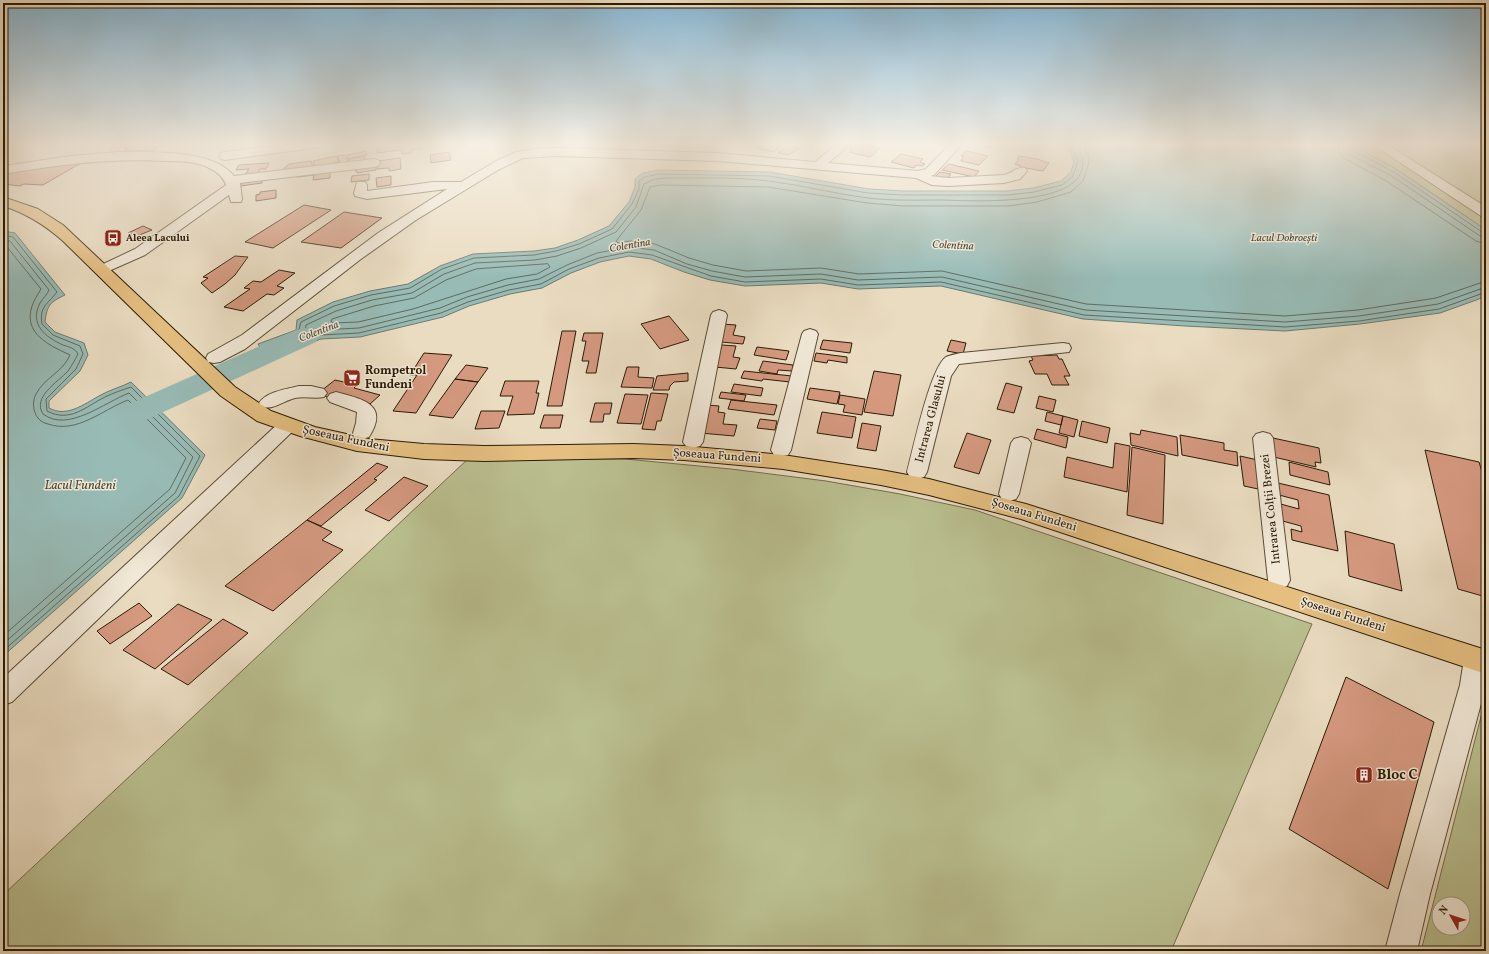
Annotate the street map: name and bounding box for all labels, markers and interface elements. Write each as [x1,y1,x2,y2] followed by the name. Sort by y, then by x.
[103,228,123,248] bus stop icon: Aleea Lacului
[126,231,190,245] place label: Aleea Lacului
[1251,231,1318,246] water label: Lacul Dobroești
[608,235,652,257] water label: Colentina
[932,237,974,255] water label: Colentina
[297,318,341,346] water label: Colentina
[365,363,426,393] place label: Rompetrol Fundeni
[342,368,362,388] supermarket icon: Rompetrol Fundeni
[912,373,950,465] street label: Intrarea Glasului
[301,422,391,456] street label: Șoseaua Fundeni
[672,445,762,467] street label: Șoseaua Fundeni
[1257,453,1285,565] street label: Intrarea Colții Brezei
[44,477,116,495] water label: Lacul Fundeni
[989,494,1079,536] street label: Șoseaua Fundeni
[1298,594,1388,636] street label: Șoseaua Fundeni
[1354,765,1374,785] building icon: Bloc C
[1377,766,1417,785] place label: Bloc C
[1431,896,1471,936] north arrow
[1436,903,1453,918] text: N

